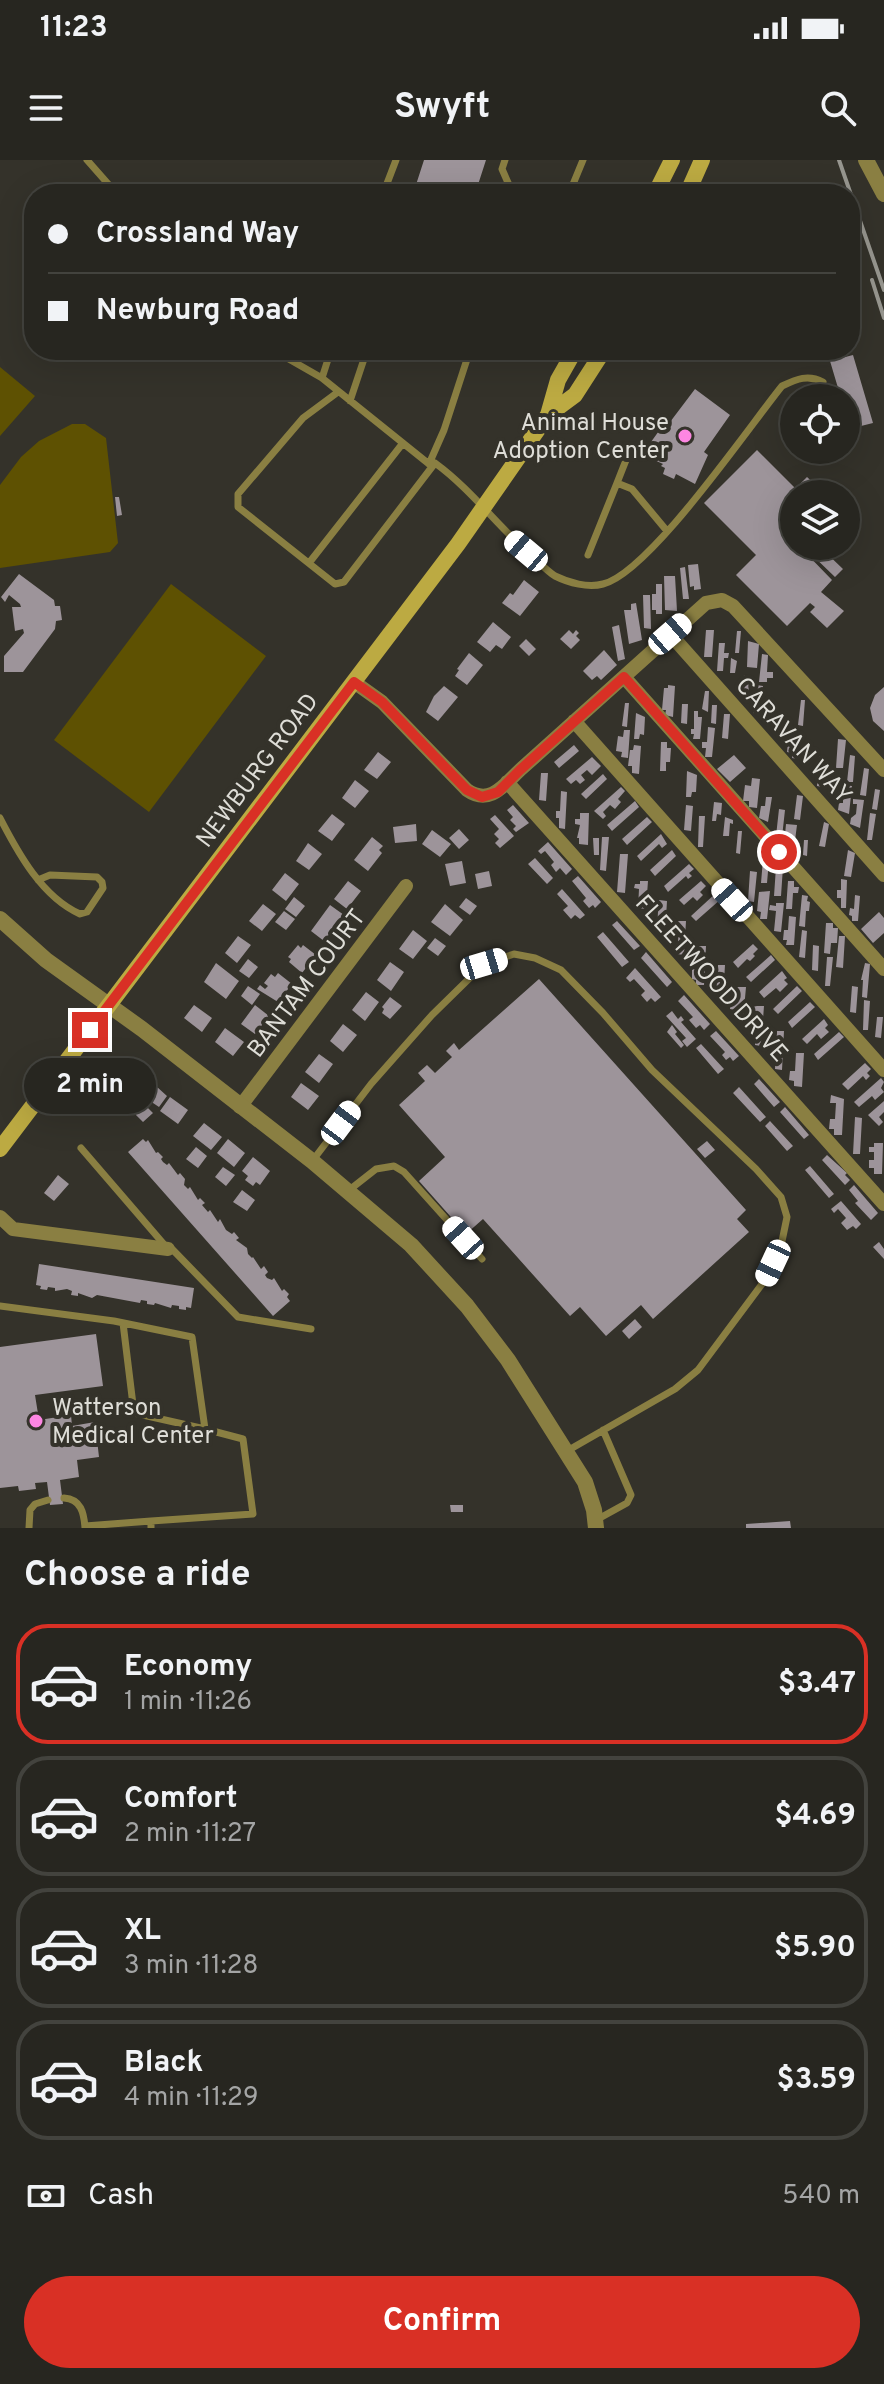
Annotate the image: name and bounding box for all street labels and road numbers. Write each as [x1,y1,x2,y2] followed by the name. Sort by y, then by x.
[728,672,857,811] street label: CARAVAN WAY
[191,688,326,854] street label: NEWBURG ROAD
[627,889,794,1069] street label: FLEETWOOD DRIVE
[242,904,373,1064] street label: BANTAM COURT

